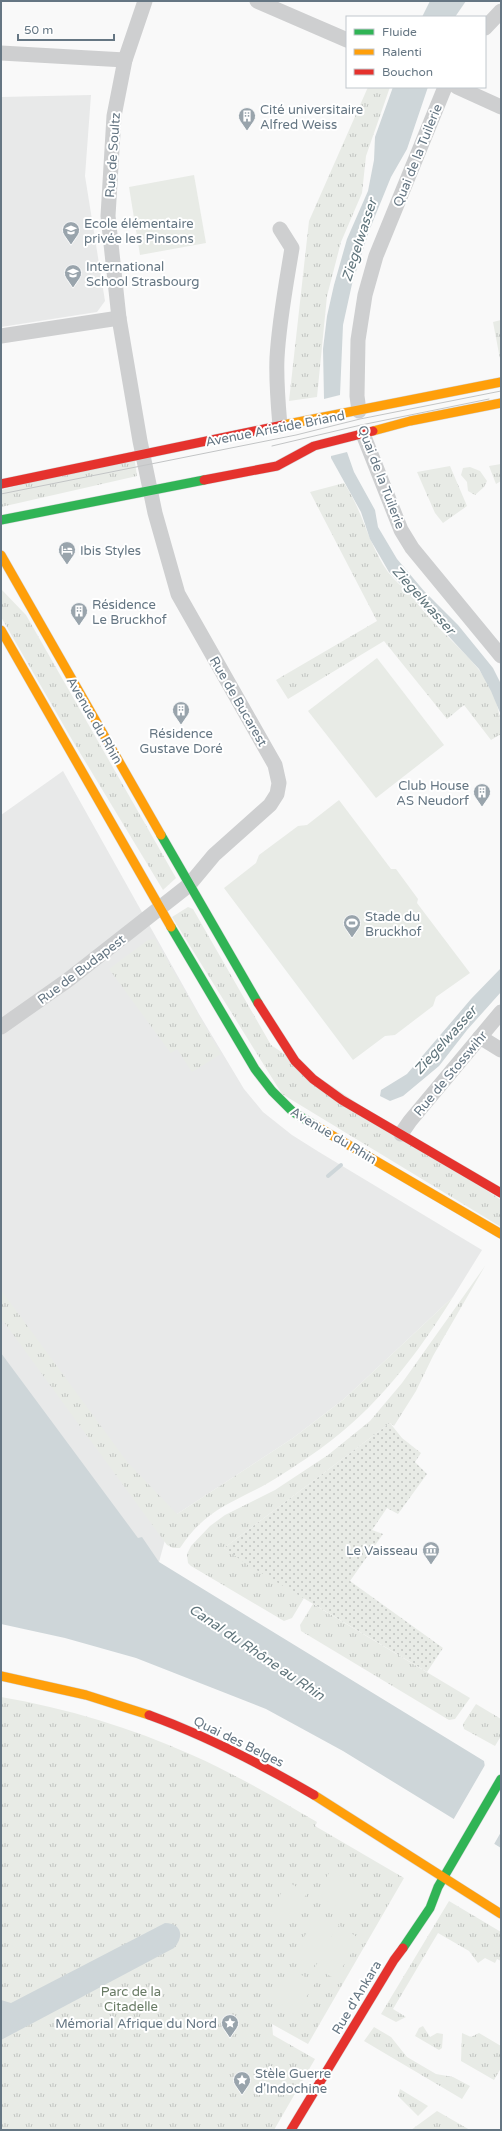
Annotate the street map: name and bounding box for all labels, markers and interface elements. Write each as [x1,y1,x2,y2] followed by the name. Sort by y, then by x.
[18,16,114,42] scale bar
[346,16,486,88] legend
[24,23,53,37] text: 50 m
[382,25,417,39] text: Fluide
[382,45,422,59] text: Ralenti
[382,65,433,79] text: Bouchon
[260,102,363,133] place label: Cité universitaire Alfred Weiss
[390,102,446,209] street label: Quai de la Tuilerie
[237,106,257,131] building icon: Cité universitaire Alfred Weiss
[102,112,124,198] street label: Rue de Soultz
[338,195,381,284] water label: Ziegelwasser
[84,216,194,247] place label: Ecole élémentaire privée les Pinsons
[61,220,81,245] school or university icon: Ecole élémentaire privée les Pinsons
[86,259,200,290] place label: International School Strasbourg
[63,263,83,288] school or university icon: International School Strasbourg
[204,408,346,450] street label: Avenue Aristide Briand
[354,423,408,531] street label: Quai de la Tuilerie
[57,540,77,565] hotel icon: Ibis Styles
[80,543,141,559] place label: Ibis Styles
[388,563,460,639] water label: Ziegelwasser
[92,597,167,628] place label: Résidence Le Bruckhof
[69,601,89,626] building icon: Résidence Le Bruckhof
[206,654,270,749] street label: Rue de Bucarest
[63,674,125,767] street label: Avenue du Rhin
[171,700,191,725] building icon: Résidence Gustave Doré
[139,726,223,757] place label: Résidence Gustave Doré
[396,778,469,809] place label: Club House AS Neudorf
[472,782,492,807] building icon: Club House AS Neudorf
[365,909,422,940] place label: Stade du Bruckhof
[342,913,362,938] sports icon: Stade du Bruckhof
[34,932,129,1008] street label: Rue de Budapest
[410,1001,482,1078] water label: Ziegelwasser
[410,1028,491,1119] street label: Rue de Stosswihr
[287,1104,379,1168] street label: Avenue du Rhin
[421,1540,441,1565] museum icon: Le Vaisseau
[346,1543,418,1559] place label: Le Vaisseau
[186,1601,328,1704] water label: Canal du Rhône au Rhin
[191,1713,286,1771] street label: Quai des Belges
[329,1958,385,2037] street label: Rue d'Ankara
[101,1984,161,2015] park label: Parc de la Citadelle
[220,2013,240,2038] place icon: Mémorial Afrique du Nord
[55,2016,217,2032] place label: Mémorial Afrique du Nord
[255,2066,331,2097] place label: Stèle Guerre d'Indochine
[232,2070,252,2095] place icon: Stèle Guerre d'Indochine

